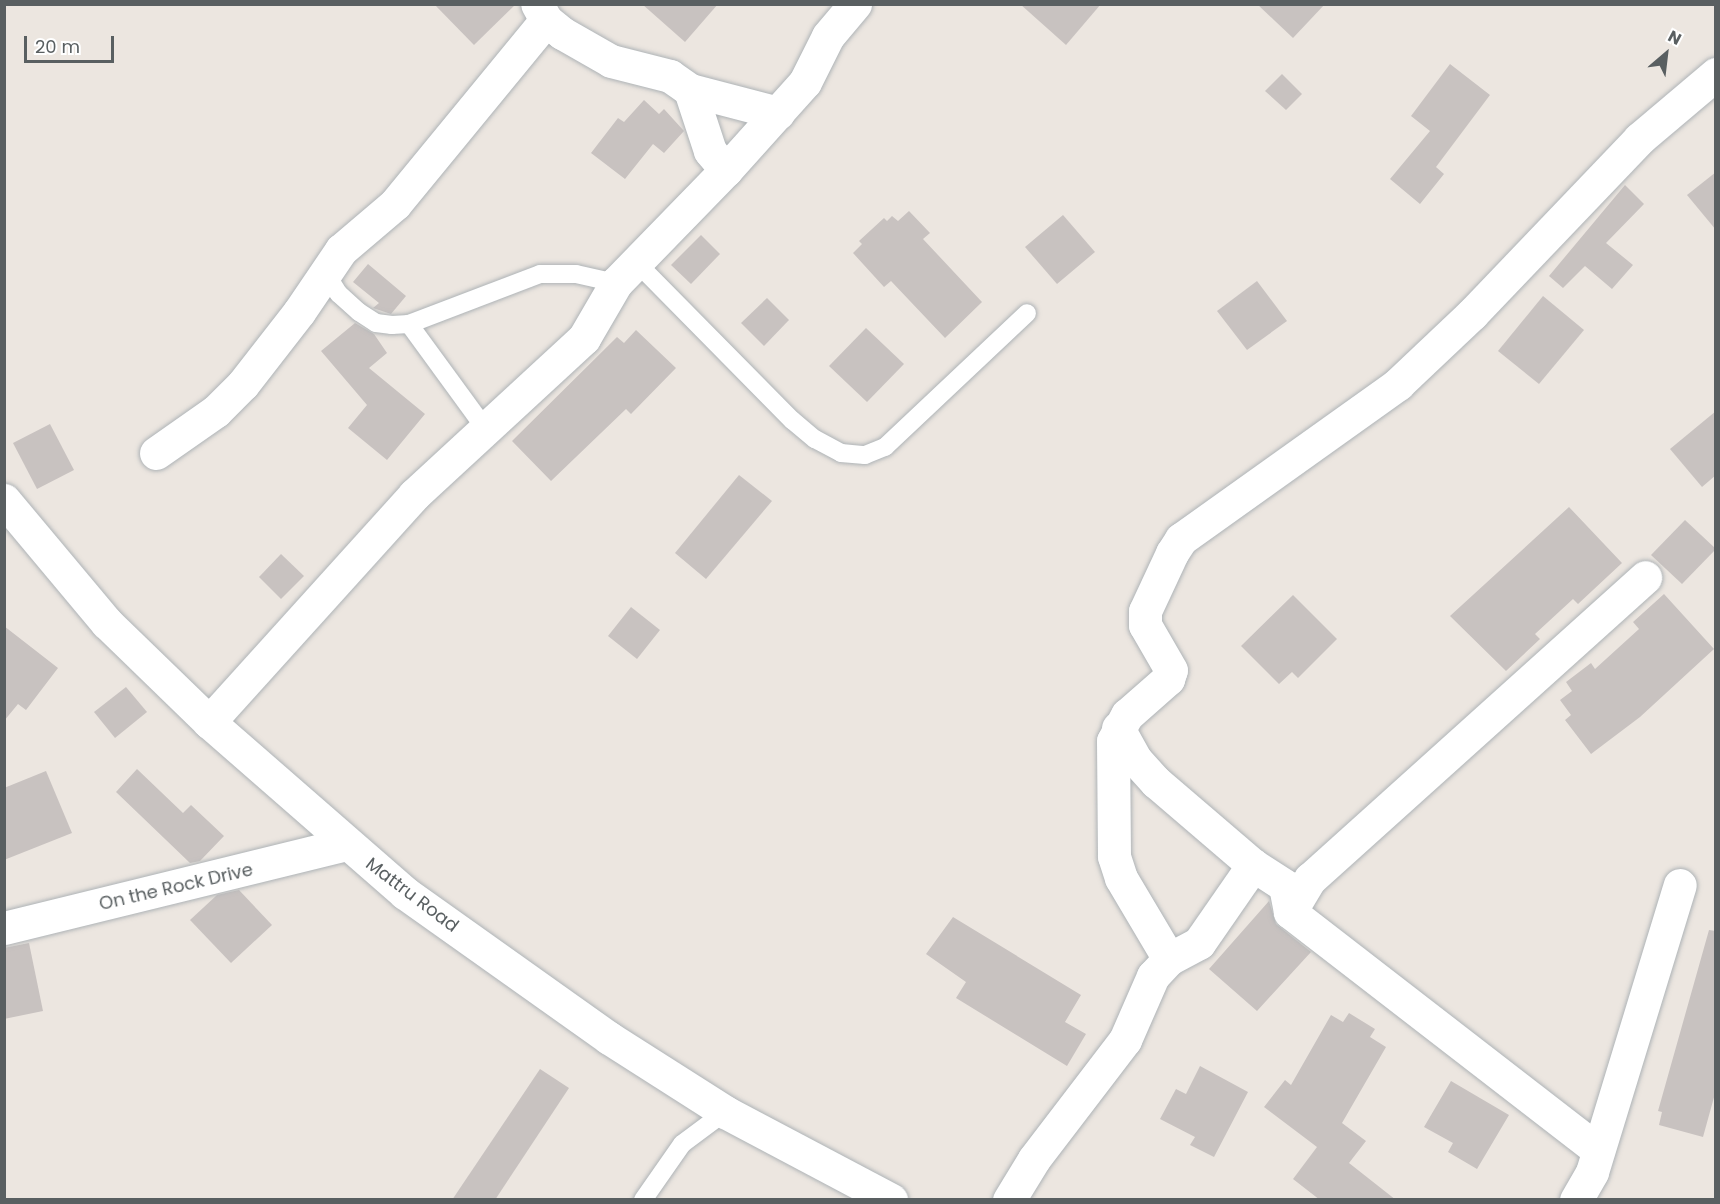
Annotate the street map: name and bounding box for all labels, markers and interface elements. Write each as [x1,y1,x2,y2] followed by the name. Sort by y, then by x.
[27,24,117,62] scale bar
[1636,24,1696,84] north arrow
[1664,25,1685,51] text: N
[35,34,80,59] text: 20 m
[361,853,463,937] street label: Mattru Road
[97,859,255,915] street label: On the Rock Drive

